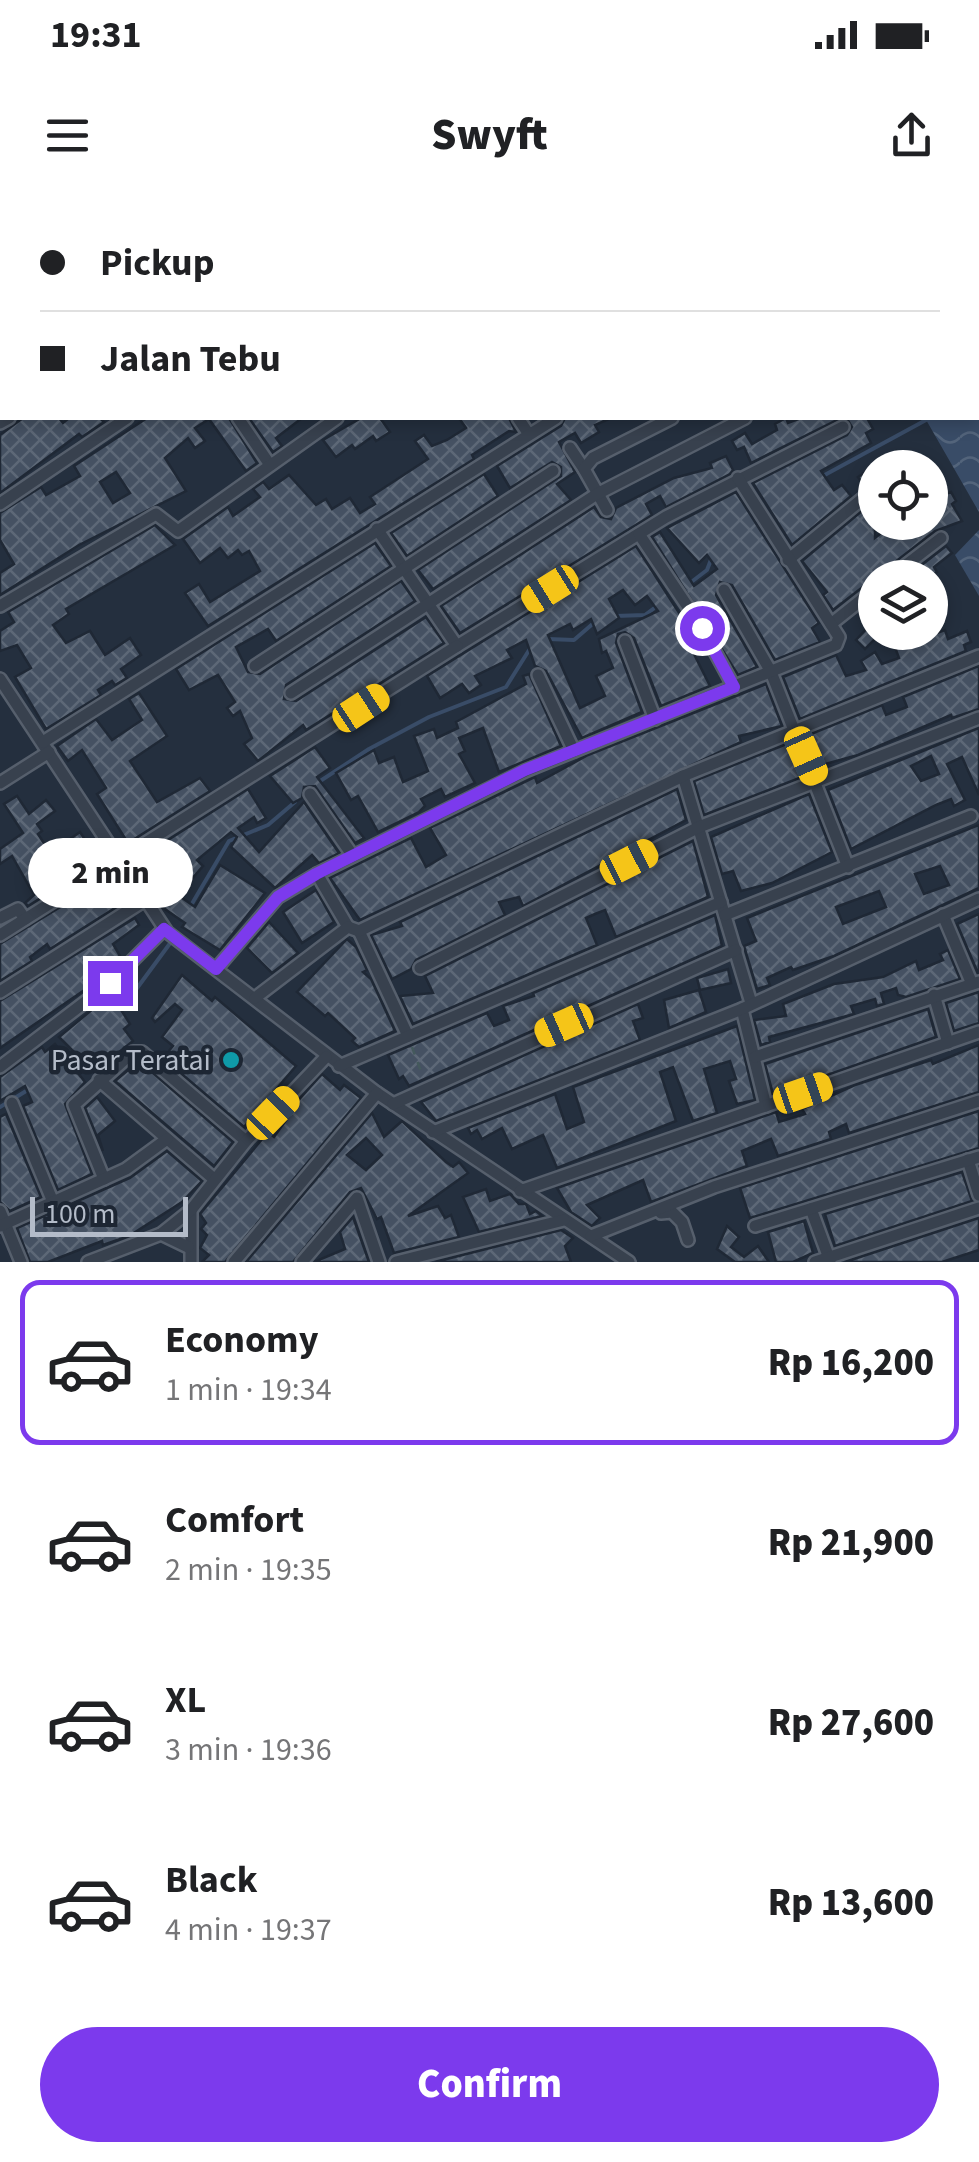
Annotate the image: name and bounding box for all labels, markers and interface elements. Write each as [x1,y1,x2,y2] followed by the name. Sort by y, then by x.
[50,8,142,62] text: 19:31
[431,103,548,167] text: Swyft
[40,108,95,163] icon: menu
[884,108,939,163] icon: share
[100,236,214,290] text: Pickup
[100,332,281,386] text: Jalan Tebu
[858,450,948,650] map controls
[858,450,948,540] button: locate
[517,560,583,618] car
[858,560,948,650] button: layers
[680,606,725,651] route start
[328,679,394,737] car
[780,722,832,790] car
[595,835,663,889] car
[28,838,192,908] callout: 2 min
[71,850,150,896] text: 2 min
[88,961,133,1006] route end
[530,999,598,1051] car
[51,1039,211,1082] place label: Pasar Teratai
[220,1049,242,1071] marker: Pasar Teratai
[770,1069,836,1117] car
[241,1081,305,1145] car
[30,1192,188,1236] scale bar
[45,1194,116,1234] text: 100 m
[165,1313,318,1367] text: Economy
[45,1318,135,1408] icon: car
[768,1336,934,1390] text: Rp 16,200
[165,1367,332,1413] text: 1 min · 19:34
[165,1493,304,1547] text: Comfort
[45,1498,135,1588] icon: car
[768,1516,934,1570] text: Rp 21,900
[165,1547,332,1593] text: 2 min · 19:35
[165,1673,206,1727] text: XL
[45,1678,135,1768] icon: car
[768,1696,934,1750] text: Rp 27,600
[165,1727,332,1773] text: 3 min · 19:36
[165,1853,258,1907] text: Black
[45,1858,135,1948] icon: car
[768,1876,934,1930] text: Rp 13,600
[165,1907,332,1953] text: 4 min · 19:37
[40,2027,939,2142] button: Confirm

